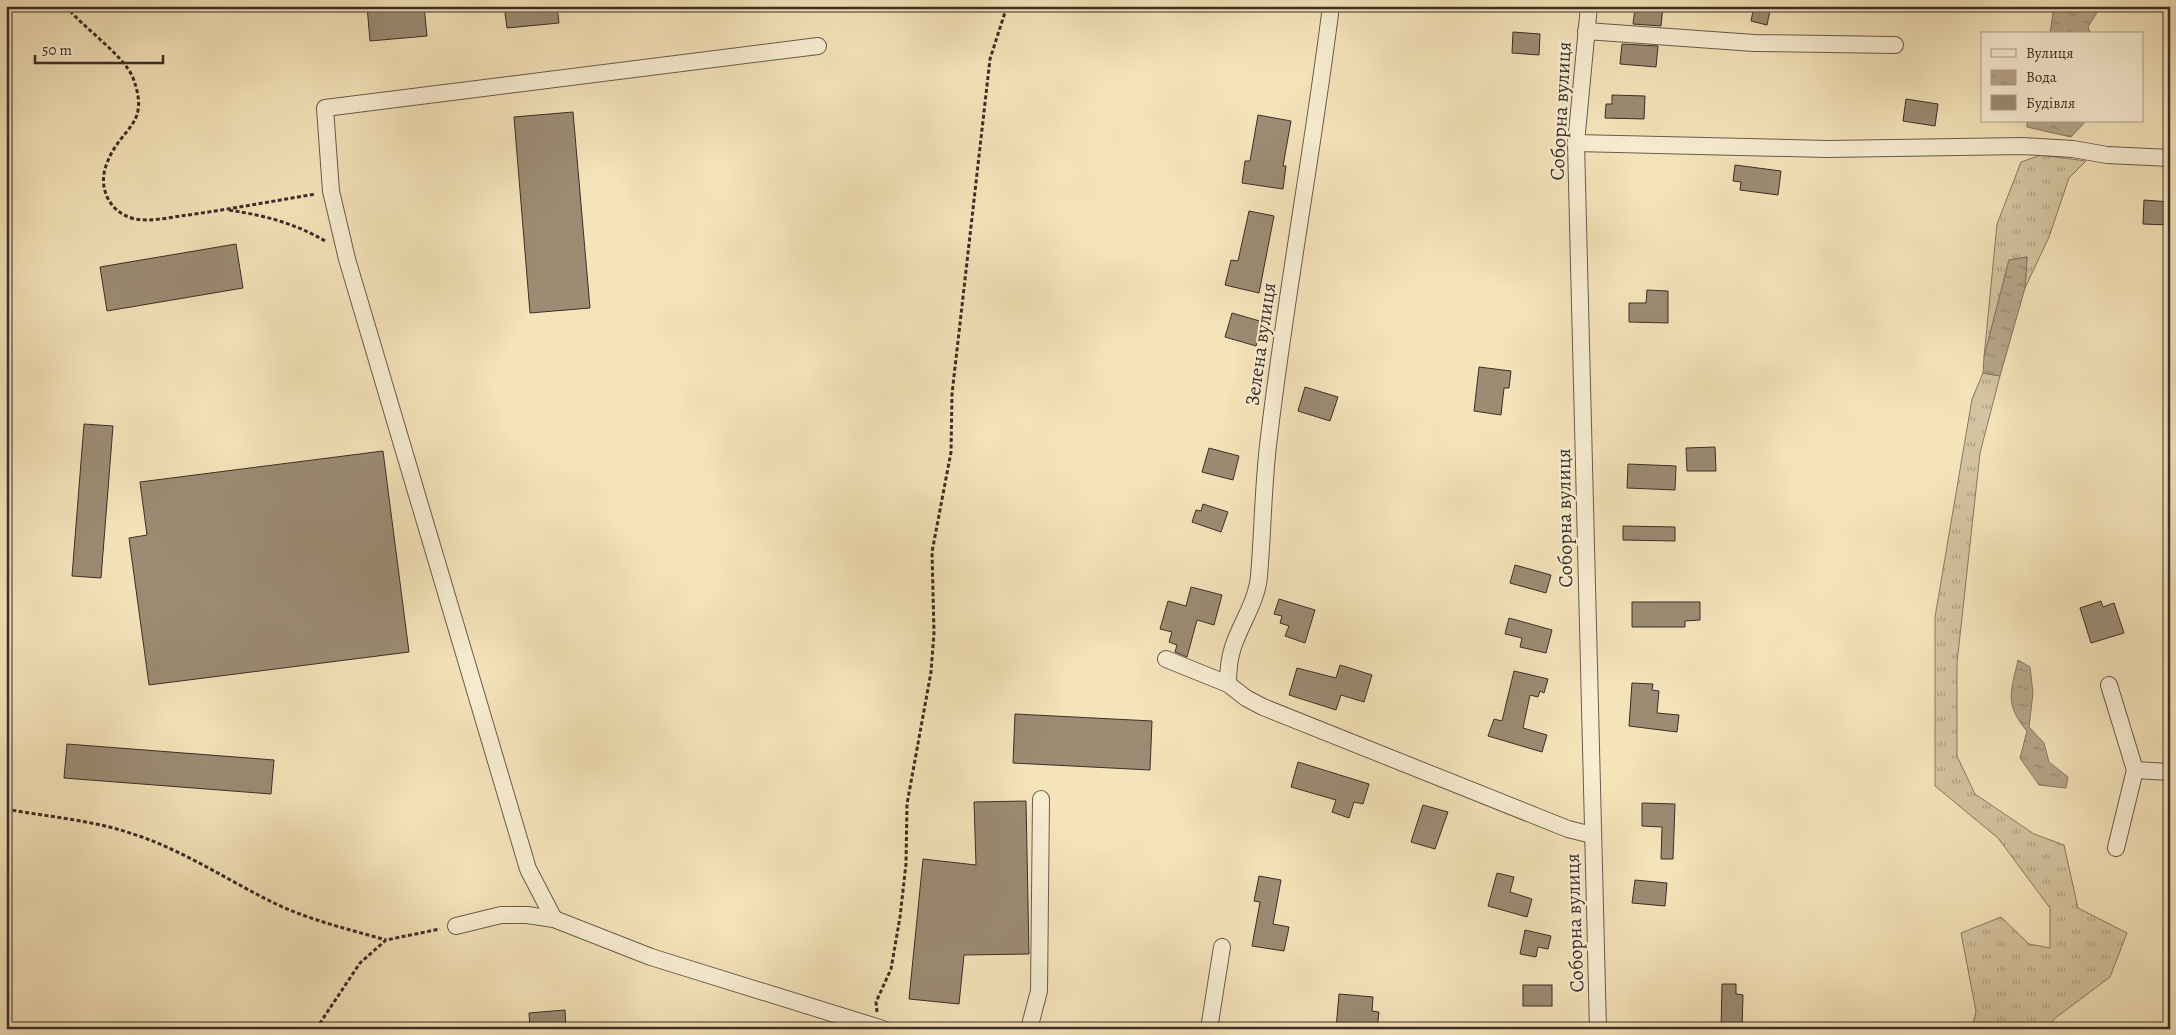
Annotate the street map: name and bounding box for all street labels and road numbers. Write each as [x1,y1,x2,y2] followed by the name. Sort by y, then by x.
[1543,41,1578,181] street label: Соборна вулиця
[1238,281,1283,408] street label: Зелена вулиця
[1550,448,1579,588] street label: Соборна вулиця
[1559,853,1590,993] street label: Соборна вулиця

